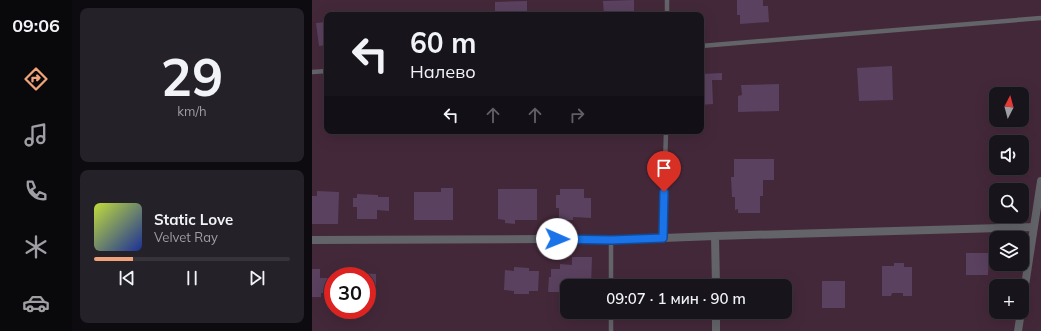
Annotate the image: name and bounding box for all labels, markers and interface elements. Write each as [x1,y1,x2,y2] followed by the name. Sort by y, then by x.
[12,14,60,37] text: 09:06
[410,25,476,60] text: 60 m
[344,28,396,80] icon: left
[161,44,223,109] text: 29
[410,60,476,83] text: Налево
[22,65,50,93] icon: directions
[989,87,1029,127] north arrow
[989,87,1029,319] map controls
[177,103,207,119] text: km/h
[440,104,462,126] icon: left
[482,104,504,126] icon: ahead
[524,104,546,126] icon: ahead
[566,104,588,126] icon: right
[22,121,50,149] icon: music
[989,135,1029,175] button: sound
[647,151,681,192] pin
[653,157,675,179] icon: arrive
[22,177,50,205] icon: phone
[989,183,1029,223] button: search
[154,210,233,229] text: Static Love
[536,218,578,260] position arrow
[154,229,218,245] text: Velvet Ray
[989,231,1029,271] button: layers
[22,233,50,261] icon: climate
[116,267,138,289] icon: previous
[181,267,203,289] icon: pause
[246,267,268,289] icon: next
[324,267,376,319] speed limit sign: 30
[989,279,1029,319] button: +
[22,289,50,317] icon: car
[606,289,746,308] text: 09:07 · 1 мин · 90 m

